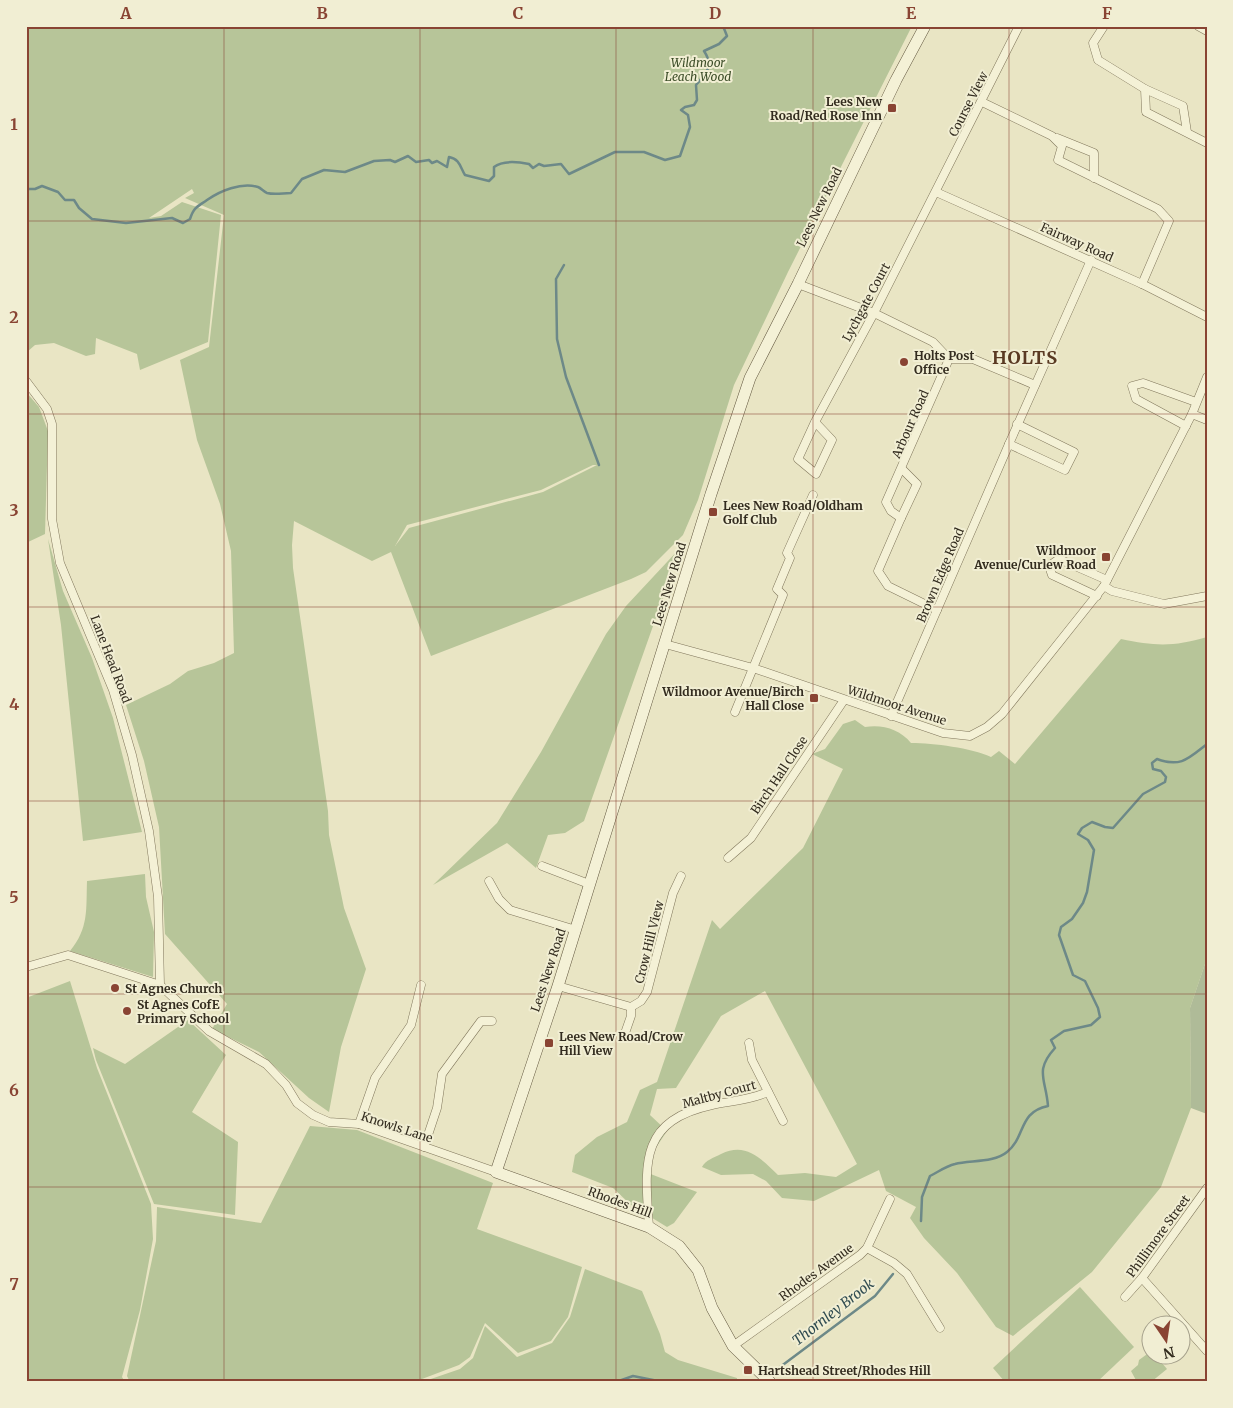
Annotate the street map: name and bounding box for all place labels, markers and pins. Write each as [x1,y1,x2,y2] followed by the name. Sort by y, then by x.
[770,94,883,123] place label: Lees New Road/Red Rose Inn
[886,102,898,114] marker: Lees New Road/Red Rose Inn
[914,348,974,377] place label: Holts Post Office
[898,356,910,368] marker: Holts Post Office
[723,498,863,527] place label: Lees New Road/Oldham Golf Club
[707,506,719,518] marker: Lees New Road/Oldham Golf Club
[973,543,1097,572] place label: Wildmoor Avenue/Curlew Road
[1100,551,1112,563] marker: Wildmoor Avenue/Curlew Road
[661,684,805,713] place label: Wildmoor Avenue/Birch Hall Close
[808,692,820,704] marker: Wildmoor Avenue/Birch Hall Close
[125,981,222,996] place label: St Agnes Church
[109,982,121,994] marker: St Agnes Church
[137,997,229,1026] place label: St Agnes CofE Primary School
[121,1005,133,1017] marker: St Agnes CofE Primary School
[559,1029,684,1058] place label: Lees New Road/Crow Hill View
[543,1037,555,1049] marker: Lees New Road/Crow Hill View
[758,1363,931,1378] place label: Hartshead Street/Rhodes Hill
[742,1364,754,1376] marker: Hartshead Street/Rhodes Hill

